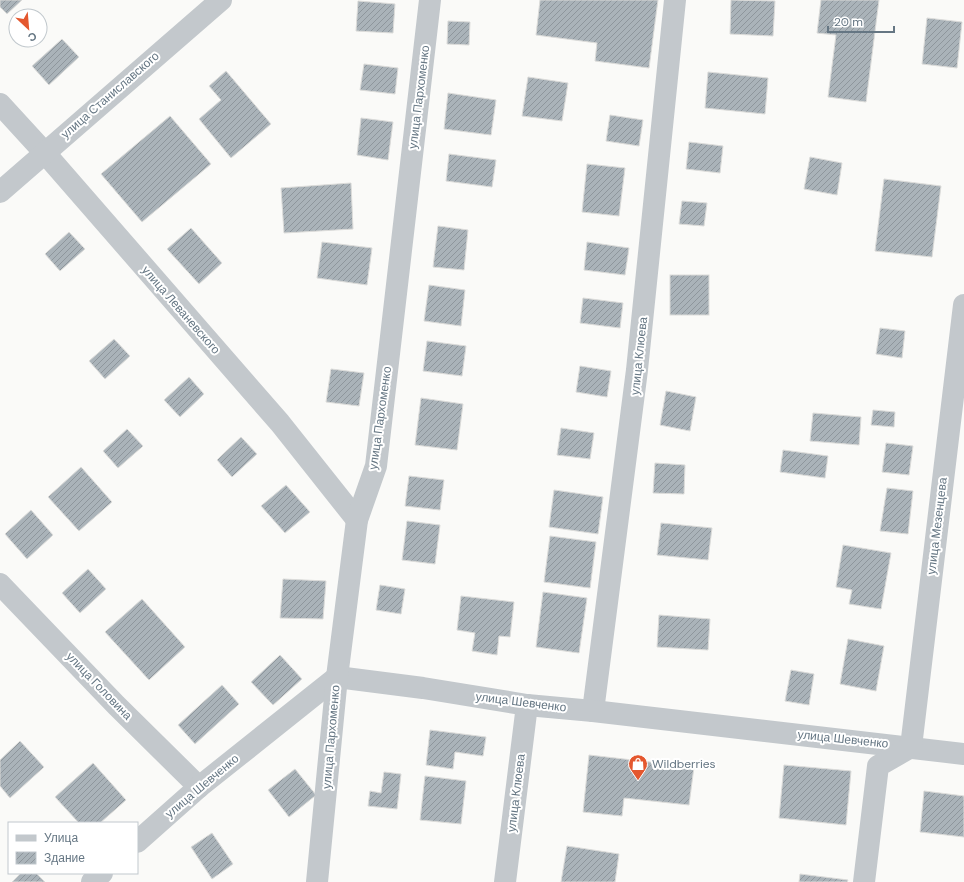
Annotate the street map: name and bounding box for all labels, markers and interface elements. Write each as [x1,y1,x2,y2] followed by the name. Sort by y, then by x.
[8,8,48,48] north arrow
[828,8,894,34] scale bar
[834,14,863,30] text: 20 m
[26,29,39,45] text: С
[405,44,433,150] street label: улица Пархоменко
[58,48,163,142] street label: улица Станиславского
[138,262,224,358] street label: улица Леваневского
[627,316,651,396] street label: улица Клюева
[365,365,395,471] street label: улица Пархоменко
[923,476,951,575] street label: улица Мезенцева
[63,649,136,724] street label: улица Головина
[318,684,344,790] street label: улица Пархоменко
[475,688,568,716] street label: улица Шевченко
[797,726,890,752] street label: улица Шевченко
[162,750,242,821] street label: улица Шевченко
[503,753,529,833] street label: улица Клюева
[627,753,649,781] shop icon: Wildberries
[652,756,716,772] place label: Wildberries
[8,822,138,874] legend
[44,830,78,846] text: Улица
[44,850,85,866] text: Здание

